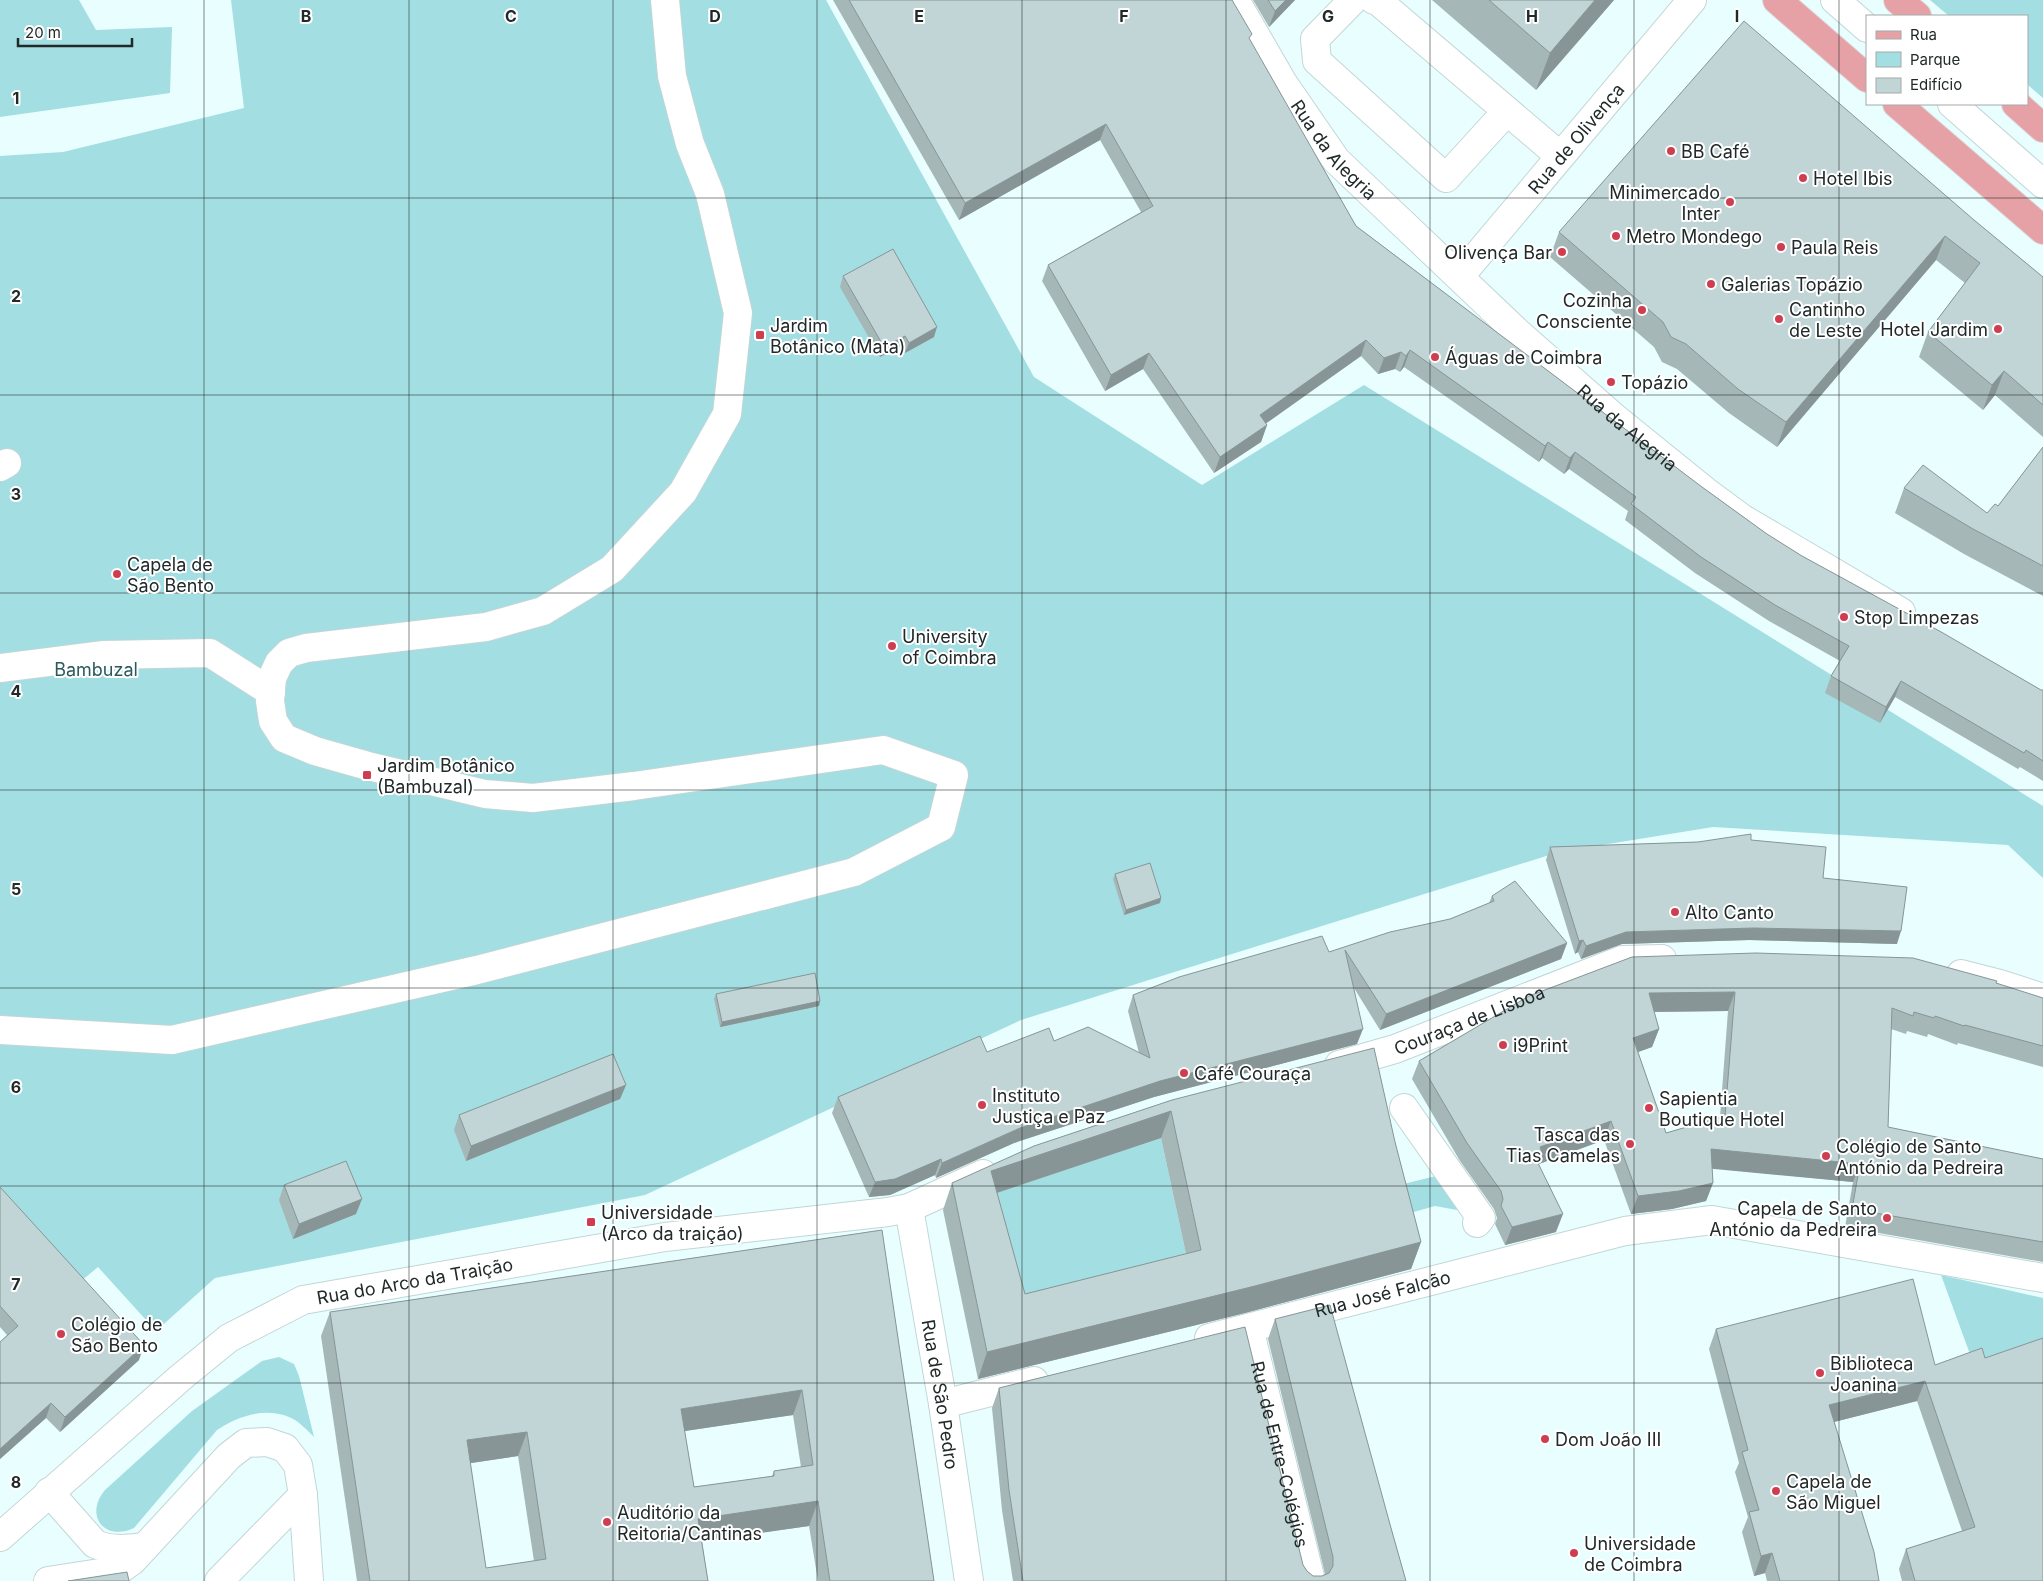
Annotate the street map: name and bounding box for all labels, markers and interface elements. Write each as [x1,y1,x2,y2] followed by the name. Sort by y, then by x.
[301,6,311,26] text: B
[505,6,517,26] text: C
[709,6,721,26] text: D
[914,6,924,26] text: E
[1119,6,1129,26] text: F
[1322,6,1334,26] text: G
[1526,6,1538,26] text: H
[1735,6,1739,26] text: I
[18,15,131,47] scale bar
[1866,15,2028,105] legend
[25,23,61,42] text: 20 m
[1910,25,1937,44] text: Rua
[1910,50,1960,69] text: Parque
[1910,75,1962,94] text: Edifício
[1523,79,1628,198] street label: Rua de Olivença
[13,88,19,108] text: 1
[1287,95,1381,204] street label: Rua da Alegria
[1681,141,1750,162] place label: BB Café
[1665,145,1677,157] marker: BB Café
[1813,168,1893,189] place label: Hotel Ibis
[1797,172,1809,184] marker: Hotel Ibis
[1609,182,1720,224] place label: Minimercado Inter
[1724,196,1736,208] marker: Minimercado Inter
[1626,226,1762,247] place label: Metro Mondego
[1610,230,1622,242] marker: Metro Mondego
[1791,237,1878,258] place label: Paula Reis
[1775,241,1787,253] marker: Paula Reis
[1444,242,1552,263] place label: Olivença Bar
[1556,246,1568,258] marker: Olivença Bar
[1721,274,1863,295] place label: Galerias Topázio
[1705,278,1717,290] marker: Galerias Topázio
[11,286,21,306] text: 2
[1536,290,1632,332] place label: Cozinha Consciente
[1789,299,1865,341] place label: Cantinho de Leste
[1636,304,1648,316] marker: Cozinha Consciente
[1773,313,1785,325] marker: Cantinho de Leste
[770,315,905,357] place label: Jardim Botânico (Mata)
[1880,319,1988,340] place label: Hotel Jardim
[1992,323,2004,335] marker: Hotel Jardim
[754,329,766,341] marker: Jardim Botânico (Mata)
[1445,346,1602,368] place label: Águas de Coimbra
[1429,351,1441,363] marker: Águas de Coimbra
[1621,372,1688,393] place label: Topázio
[1605,376,1617,388] marker: Topázio
[1573,380,1682,475] street label: Rua da Alegria
[11,484,21,504] text: 3
[127,554,214,596] place label: Capela de São Bento
[111,568,123,580] marker: Capela de São Bento
[1854,607,1979,628] place label: Stop Limpezas
[1838,611,1850,623] marker: Stop Limpezas
[902,626,997,668] place label: University of Coimbra
[886,640,898,652] marker: University of Coimbra
[54,659,138,680] park label: Bambuzal
[11,681,22,701] text: 4
[377,755,515,797] place label: Jardim Botânico (Bambuzal)
[361,769,373,781] marker: Jardim Botânico (Bambuzal)
[11,879,21,899] text: 5
[1685,902,1774,923] place label: Alto Canto
[1669,906,1681,918] marker: Alto Canto
[1391,981,1548,1059] street label: Couraça de Lisboa
[1513,1035,1568,1056] place label: i9Print
[1497,1039,1509,1051] marker: i9Print
[1194,1063,1311,1084] place label: Café Couraça
[1178,1067,1190,1079] marker: Café Couraça
[11,1077,21,1097] text: 6
[992,1085,1105,1127] place label: Instituto Justiça e Paz
[1659,1088,1784,1130] place label: Sapientia Boutique Hotel
[976,1099,988,1111] marker: Instituto Justiça e Paz
[1643,1102,1655,1114] marker: Sapientia Boutique Hotel
[1506,1124,1620,1166] place label: Tasca das Tias Camelas
[1836,1136,2004,1178] place label: Colégio de Santo António da Pedreira
[1624,1138,1636,1150] marker: Tasca das Tias Camelas
[1820,1150,1832,1162] marker: Colégio de Santo António da Pedreira
[1709,1198,1877,1240] place label: Capela de Santo António da Pedreira
[601,1202,744,1244] place label: Universidade (Arco da traição)
[1881,1212,1893,1224] marker: Capela de Santo António da Pedreira
[585,1216,597,1228] marker: Universidade (Arco da traição)
[315,1253,514,1308] street label: Rua do Arco da Traição
[1312,1266,1453,1321] street label: Rua José Falcão
[11,1274,21,1294] text: 7
[71,1314,163,1356] place label: Colégio de São Bento
[918,1318,963,1471] street label: Rua de São Pedro
[55,1328,67,1340] marker: Colégio de São Bento
[1830,1353,1913,1395] place label: Biblioteca Joanina
[1247,1359,1313,1550] street label: Rua de Entre-Colégios
[1814,1367,1826,1379] marker: Biblioteca Joanina
[1555,1429,1661,1450] place label: Dom João III
[1539,1433,1551,1445] marker: Dom João III
[1786,1471,1881,1513] place label: Capela de São Miguel
[11,1472,21,1492] text: 8
[1770,1485,1782,1497] marker: Capela de São Miguel
[617,1502,762,1544] place label: Auditório da Reitoria/Cantinas
[601,1516,613,1528] marker: Auditório da Reitoria/Cantinas
[1584,1533,1696,1575] place label: Universidade de Coimbra
[1568,1547,1580,1559] marker: Universidade de Coimbra

